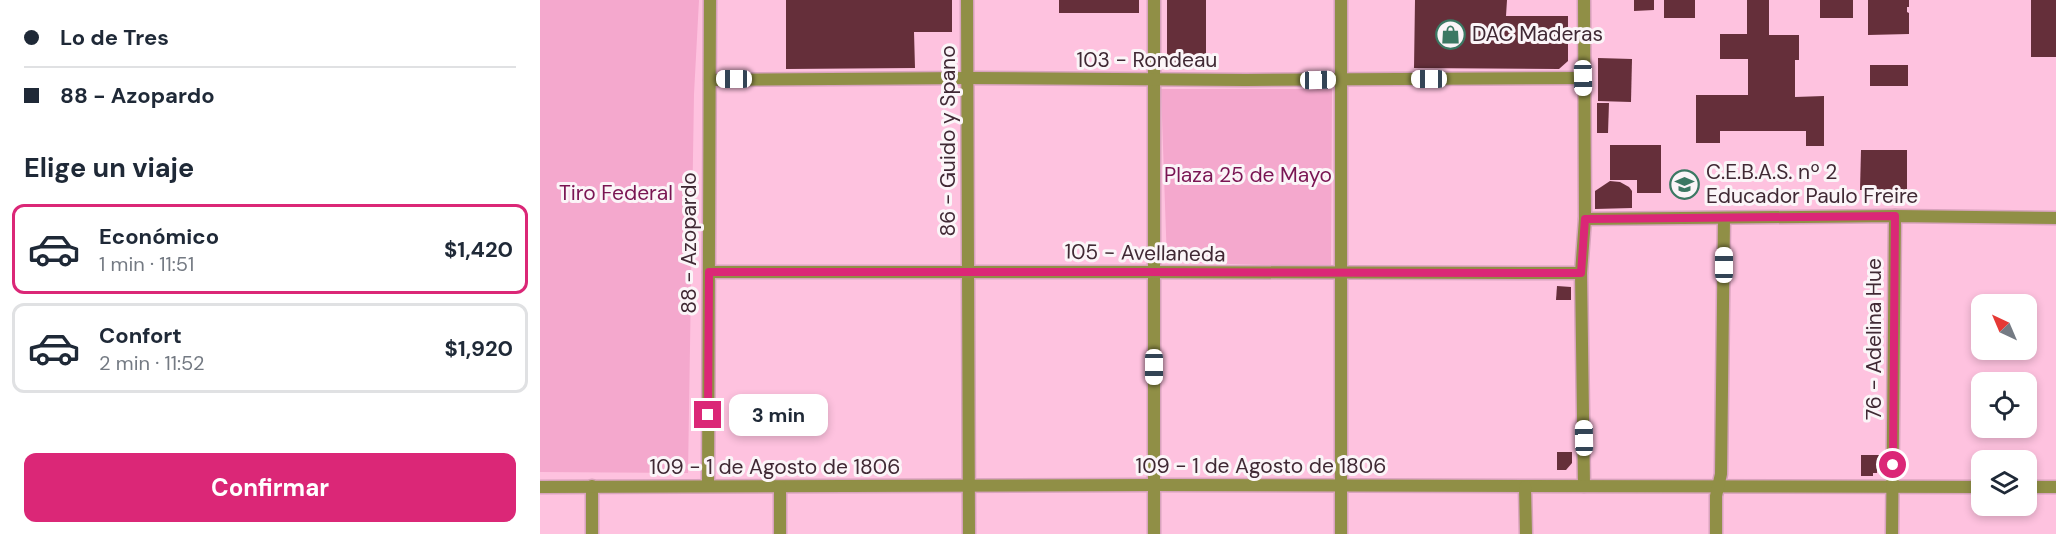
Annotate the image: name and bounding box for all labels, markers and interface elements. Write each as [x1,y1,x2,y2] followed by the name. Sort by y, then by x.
[1435,18,1467,50] shop icon: DAC Maderas
[1472,20,1603,48] place label: DAC Maderas
[60,23,169,52] text: Lo de Tres
[934,45,962,237] street label: 86 - Guido y Spano
[1077,46,1217,74] street label: 103 - Rondeau
[1574,60,1592,96] car
[716,70,752,88] car
[1411,70,1447,88] car
[1300,71,1336,89] car
[60,81,215,110] text: 88 - Azopardo
[24,150,194,185] text: Elige un viaje
[1706,158,1918,210] place label: C.E.B.A.S. nº 2 Educador Paulo Freire
[1164,161,1332,189] park label: Plaza 25 de Mayo
[1669,168,1701,200] school or university icon: C.E.B.A.S. nº 2 Educador Paulo Freire
[675,172,703,314] street label: 88 - Azopardo
[559,179,673,207] park label: Tiro Federal
[27,222,81,276] icon: car
[99,222,219,251] text: Económico
[444,235,513,264] text: $1,420
[1064,238,1226,268] street label: 105 - Avellaneda
[1715,247,1733,283] car
[99,251,194,277] text: 1 min · 11:51
[1860,258,1888,420] street label: 76 - Adelina Hue
[1971,294,2037,360] north arrow
[1971,294,2037,516] map controls
[27,321,81,375] icon: car
[99,321,182,350] text: Confort
[444,334,513,363] text: $1,920
[1145,349,1163,385] car
[99,350,204,376] text: 2 min · 11:52
[1971,372,2037,438] button: locate
[729,394,828,436] callout: 3 min
[694,401,721,428] route end
[752,402,805,428] text: 3 min
[1575,420,1593,456] car
[1971,450,2037,516] button: layers
[1879,451,1906,478] route start
[1136,452,1386,480] street label: 109 - 1 de Agosto de 1806
[24,453,516,522] button: Confirmar
[650,453,900,481] street label: 109 - 1 de Agosto de 1806

